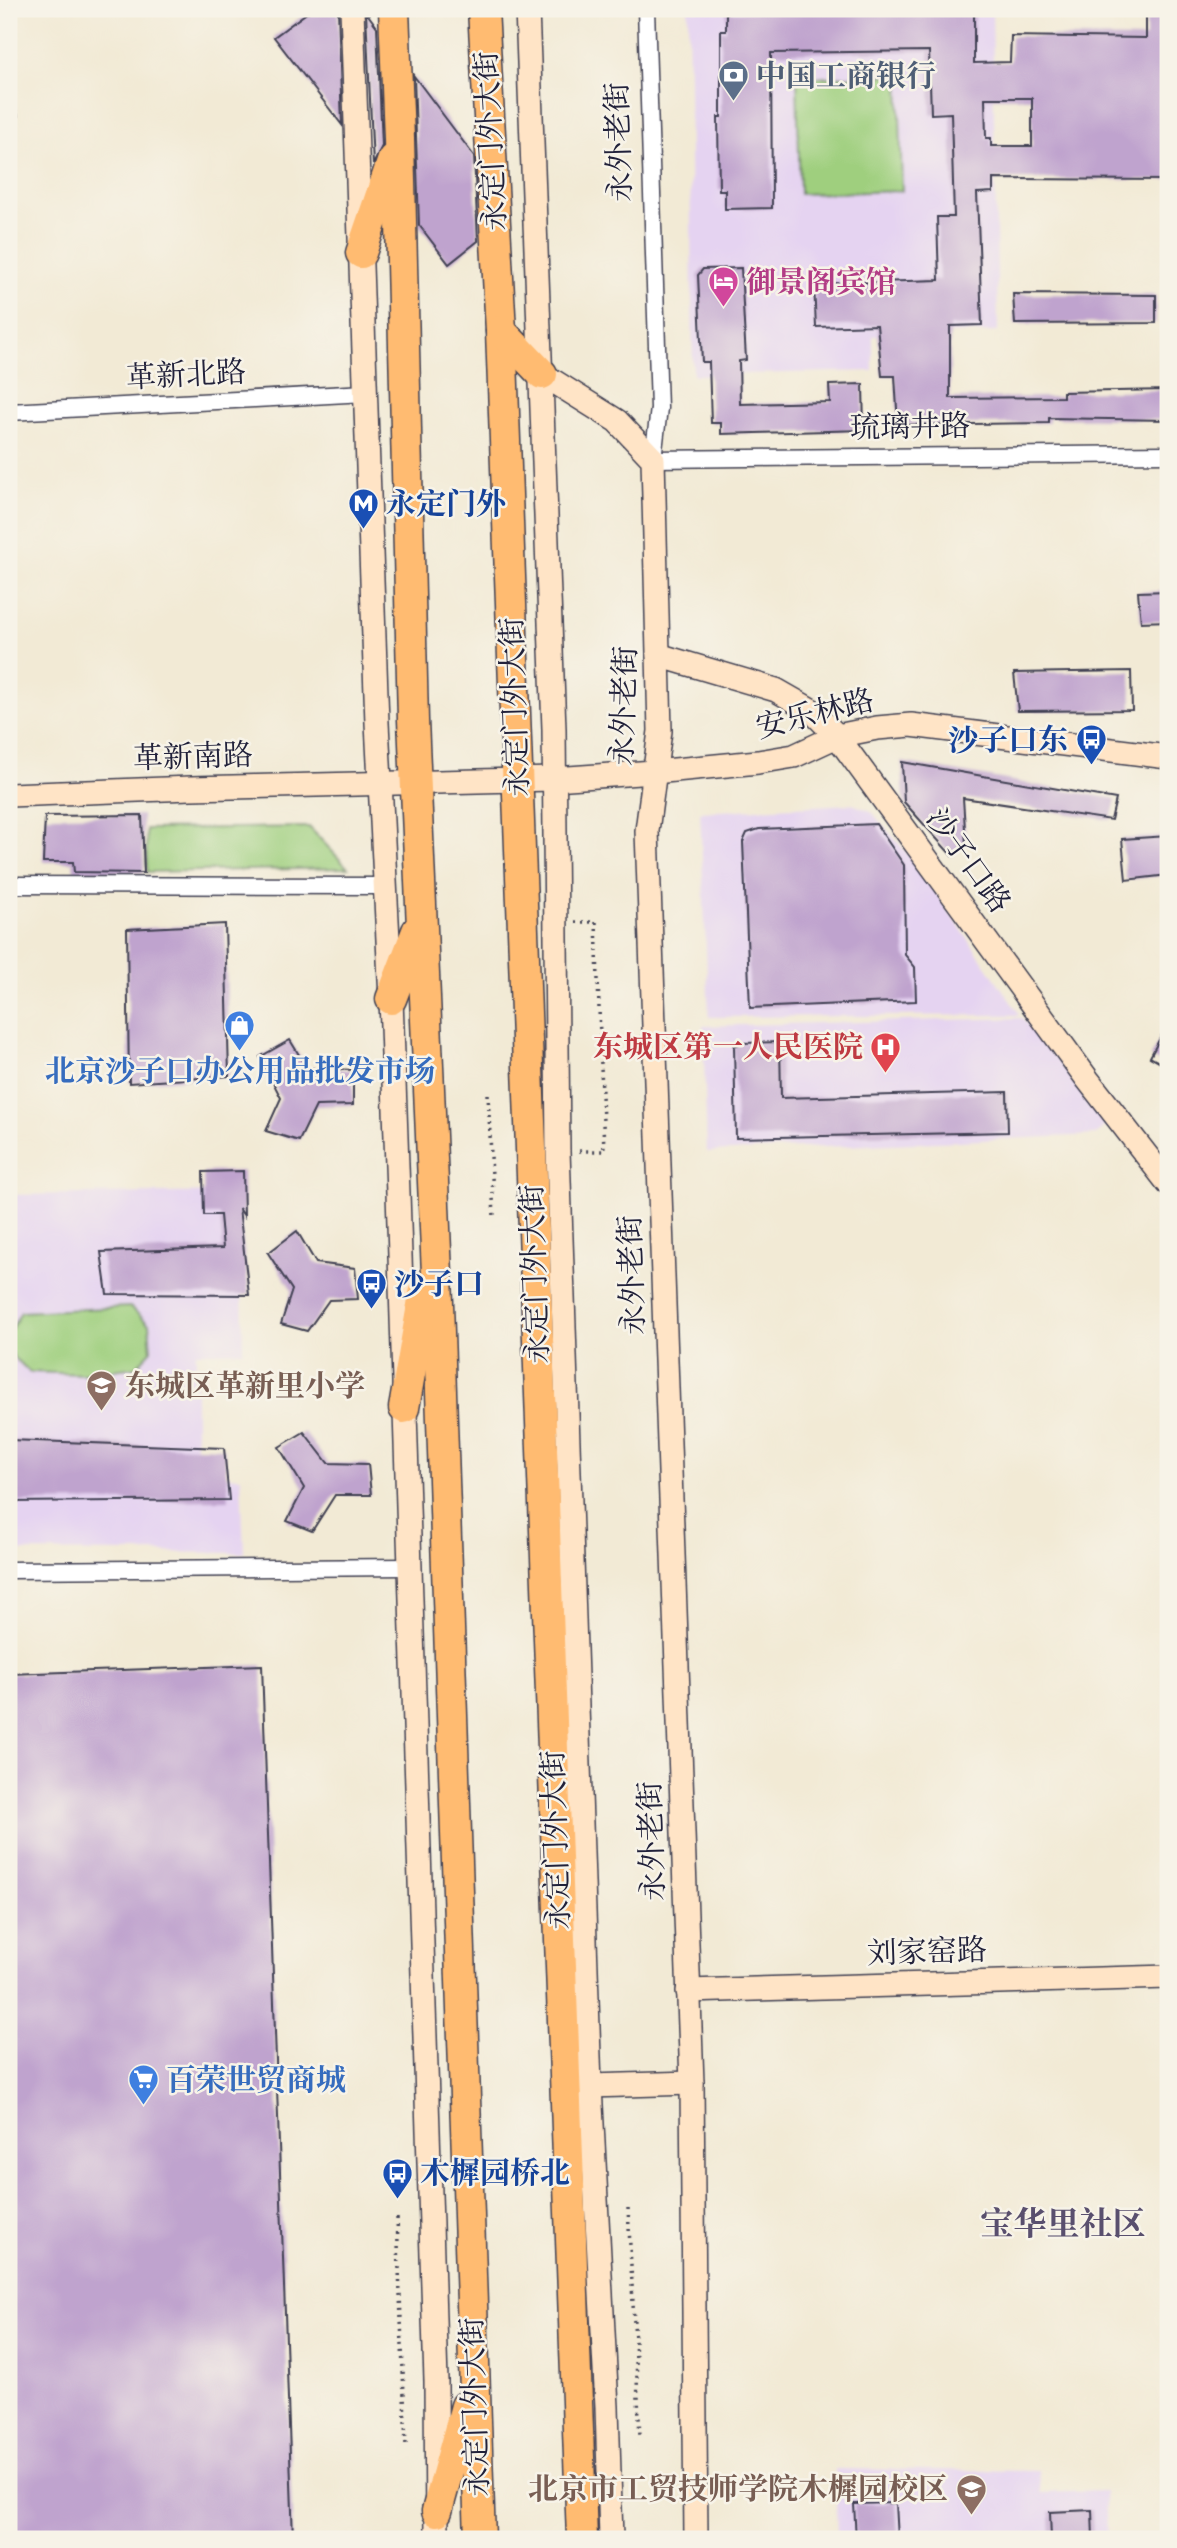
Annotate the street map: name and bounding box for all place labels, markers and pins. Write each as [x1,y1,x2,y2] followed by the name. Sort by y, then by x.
[756,58,936,95] place label: 中国工商银行
[716,59,750,103] bank icon: 中国工商银行
[746,264,896,301] place label: 御景阁宾馆
[706,265,740,309] hotel icon: 御景阁宾馆
[386,486,506,523] place label: 永定门外
[346,487,380,531] metro station icon: 永定门外
[948,722,1068,759] place label: 沙子口东
[1074,723,1108,767] bus stop icon: 沙子口东
[223,1008,257,1052] shop icon: 北京沙子口办公用品批发市场
[593,1029,863,1066] place label: 东城区第一人民医院
[869,1030,903,1074] hospital icon: 东城区第一人民医院
[45,1053,435,1090] place label: 北京沙子口办公用品批发市场
[394,1266,484,1303] place label: 沙子口
[354,1267,388,1311] bus stop icon: 沙子口
[125,1368,365,1405] place label: 东城区革新里小学
[85,1369,119,1413] school or university icon: 东城区革新里小学
[166,2062,346,2099] place label: 百荣世贸商城
[126,2063,160,2107] supermarket icon: 百荣世贸商城
[420,2155,570,2192] place label: 木樨园桥北
[380,2156,414,2200] bus stop icon: 木樨园桥北
[528,2471,948,2508] place label: 北京市工贸技师学院木樨园校区
[954,2472,988,2516] school or university icon: 北京市工贸技师学院木樨园校区

